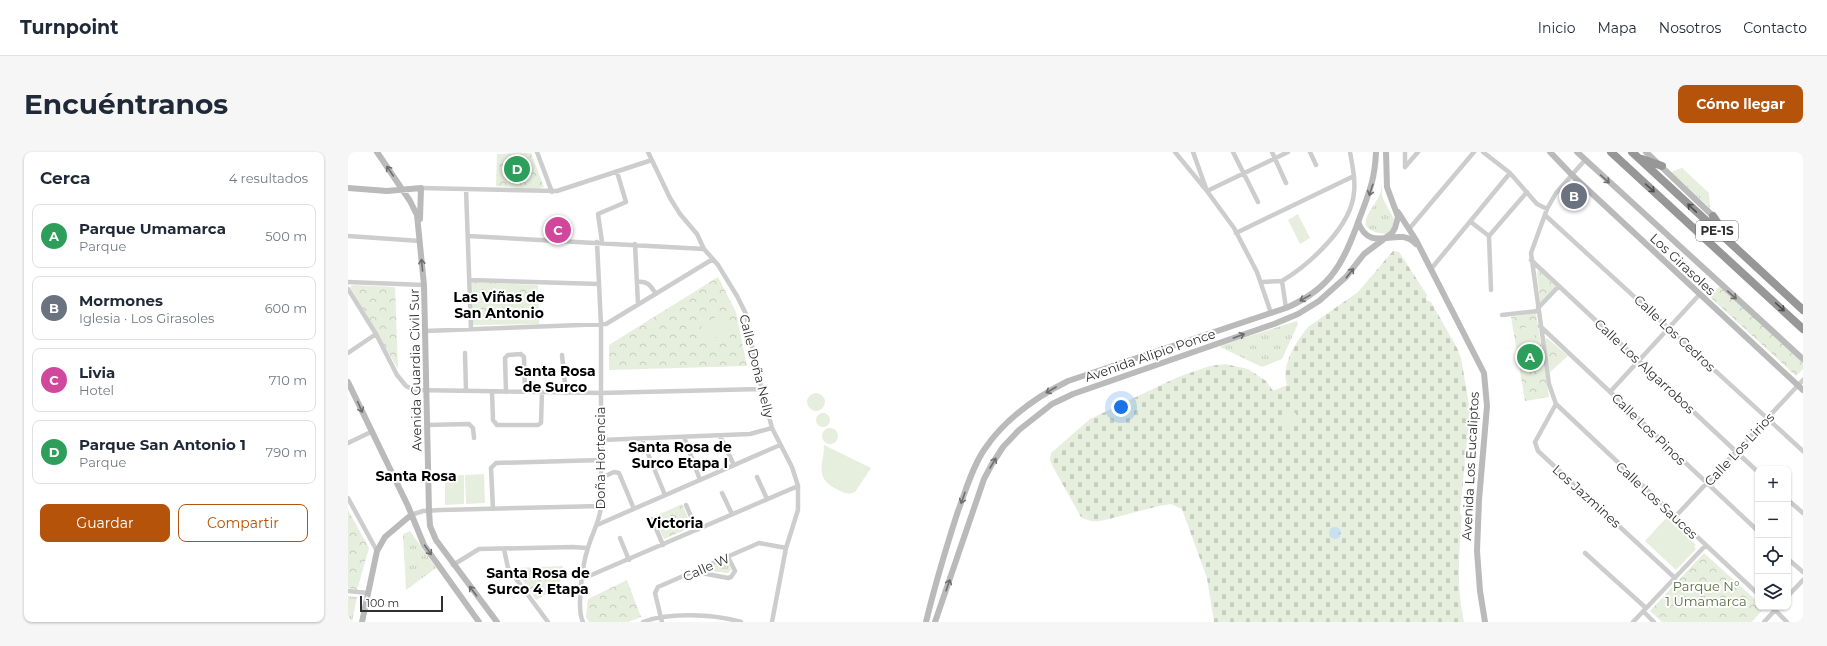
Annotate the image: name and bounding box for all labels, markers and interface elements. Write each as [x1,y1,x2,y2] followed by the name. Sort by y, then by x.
[20,16,119,39] text: Turnpoint
[1538,19,1575,37] text: Inicio
[1597,19,1637,37] text: Mapa
[1659,19,1721,37] text: Nosotros
[1743,19,1807,37] text: Contacto
[1678,85,1803,123] button: Cómo llegar
[24,87,228,121] text: Encuéntranos
[504,154,530,184] pin: D
[386,166,394,177] one-way arrow
[40,168,90,188] text: Cerca
[229,170,308,186] text: 4 resultados
[1600,174,1610,184] one-way arrow
[1561,181,1587,211] pin: B
[1645,183,1655,192] one-way arrow
[1366,184,1374,196] one-way arrow
[1687,203,1697,213] one-way arrow
[545,215,571,245] pin: C
[79,219,226,238] text: Parque Umamarca
[1696,221,1738,241] road number: PE-1S
[49,228,59,244] text: A
[265,228,307,244] text: 500 m
[1647,230,1719,298] street label: Los Girasoles
[79,238,126,254] text: Parque
[419,259,426,272] one-way arrow
[1346,267,1354,278] one-way arrow
[406,288,424,452] street label: Avenida Guardia Civil Sur
[453,288,545,322] district label: Las Viñas de San Antonio
[1727,290,1737,300] one-way arrow
[79,291,163,310] text: Mormones
[1631,291,1719,375] street label: Calle Los Cedros
[1299,295,1311,303] one-way arrow
[49,300,59,316] text: B
[265,300,307,316] text: 600 m
[1775,303,1785,312] one-way arrow
[79,310,214,326] text: Iglesia · Los Girasoles
[736,313,778,420] street label: Calle Doña Nelly
[1591,315,1699,417] street label: Calle Los Algarrobos
[1083,325,1218,385] street label: Avenida Alipio Ponce
[1233,331,1245,339] one-way arrow
[1517,342,1543,372] pin: A
[514,362,596,396] district label: Santa Rosa de Surco
[79,363,115,382] text: Livia
[49,372,59,388] text: C
[269,372,307,388] text: 710 m
[79,382,114,398] text: Hotel
[1045,386,1057,394] one-way arrow
[1609,390,1689,468] street label: Calle Los Pinos
[1458,391,1482,541] street label: Avenida Los Eucaliptos
[1111,397,1131,417] your location
[357,401,364,413] one-way arrow
[592,407,608,509] street label: Doña Hortencia
[1701,409,1777,489] street label: Calle Los Lirios
[79,435,246,454] text: Parque San Antonio 1
[628,438,732,472] district label: Santa Rosa de Surco Etapa I
[49,444,59,460] text: D
[266,444,307,460] text: 790 m
[79,454,126,470] text: Parque
[989,457,997,469] one-way arrow
[1613,458,1701,542] street label: Calle Los Sauces
[1549,461,1625,531] street label: Los Jazmines
[1755,466,1791,610] map controls
[1755,466,1791,502] button: +
[375,467,457,485] district label: Santa Rosa
[959,492,966,505] one-way arrow
[1755,502,1791,538] button: −
[40,504,170,542] button: Guardar
[178,504,308,542] button: Compartir
[646,514,703,532] district label: Victoria
[1755,538,1791,574] button: locate
[424,544,432,555] one-way arrow
[680,550,732,584] street label: Calle W
[486,564,590,598] district label: Santa Rosa de Surco 4 Etapa
[1755,574,1791,610] button: layers
[1665,578,1747,609] park label: Parque N° 1 Umamarca
[944,579,952,591] one-way arrow
[469,586,478,597] one-way arrow
[360,594,443,613] scale bar
[366,596,399,610] text: 100 m

